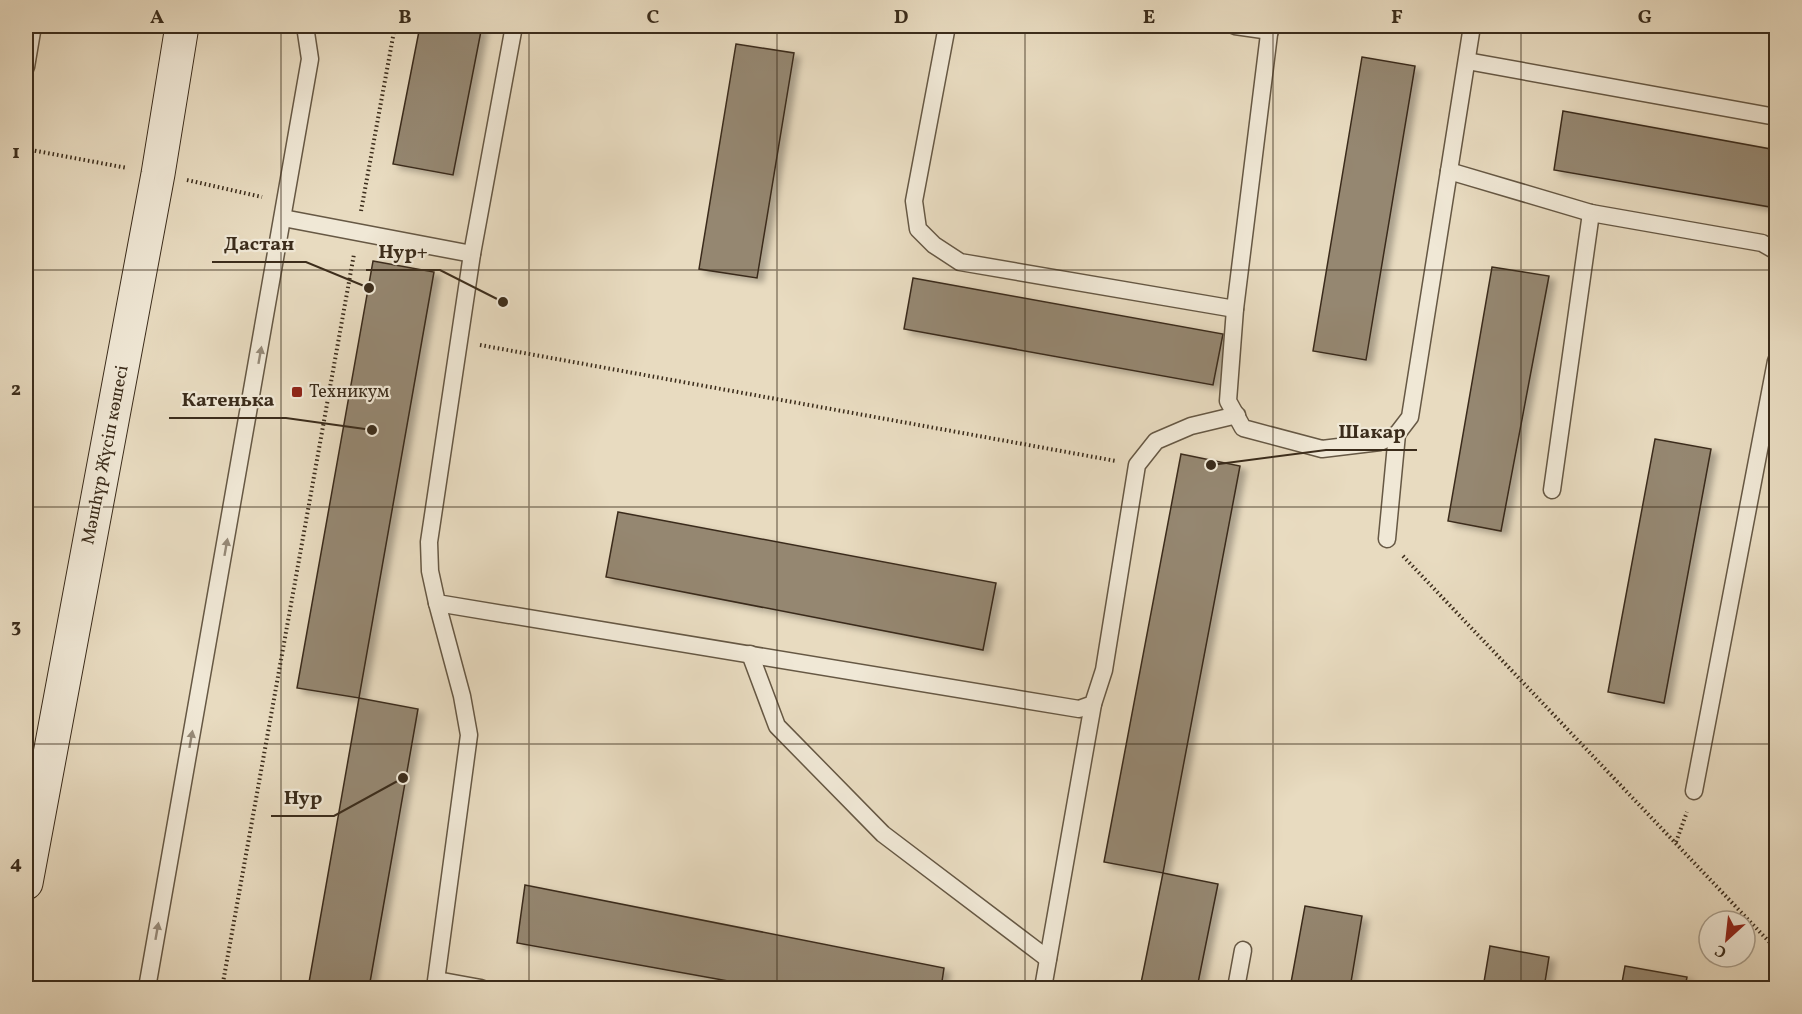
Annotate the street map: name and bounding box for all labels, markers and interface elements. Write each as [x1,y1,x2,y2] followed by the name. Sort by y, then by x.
[150,4,164,32] text: A
[398,4,412,32] text: B
[647,4,660,32] text: C
[894,4,908,32] text: D
[1143,4,1155,32] text: E
[1391,4,1403,32] text: F
[1638,4,1652,32] text: G
[12,139,20,167] text: 1
[212,224,306,262] callout: Дастан
[224,231,294,259] text: Дастан
[366,232,440,270] callout: Нур+
[378,239,428,267] text: Нур+
[256,345,265,364] one-way arrow
[76,363,136,547] street label: Мәшһүр Жүсіп көшесі
[11,376,21,404] text: 2
[169,380,286,418] callout: Катенька
[309,380,389,405] place label: Техникум
[290,385,304,399] marker: Техникум
[181,387,275,415] text: Катенька
[1326,412,1417,450] callout: Шакар
[1338,419,1406,447] text: Шакар
[221,537,230,556] one-way arrow
[11,613,21,641] text: 3
[187,729,196,748] one-way arrow
[271,778,334,816] callout: Нур
[284,785,322,813] text: Нур
[10,850,22,878] text: 4
[1697,909,1757,969] north arrow
[153,921,162,940] one-way arrow
[1712,938,1731,963] text: С

